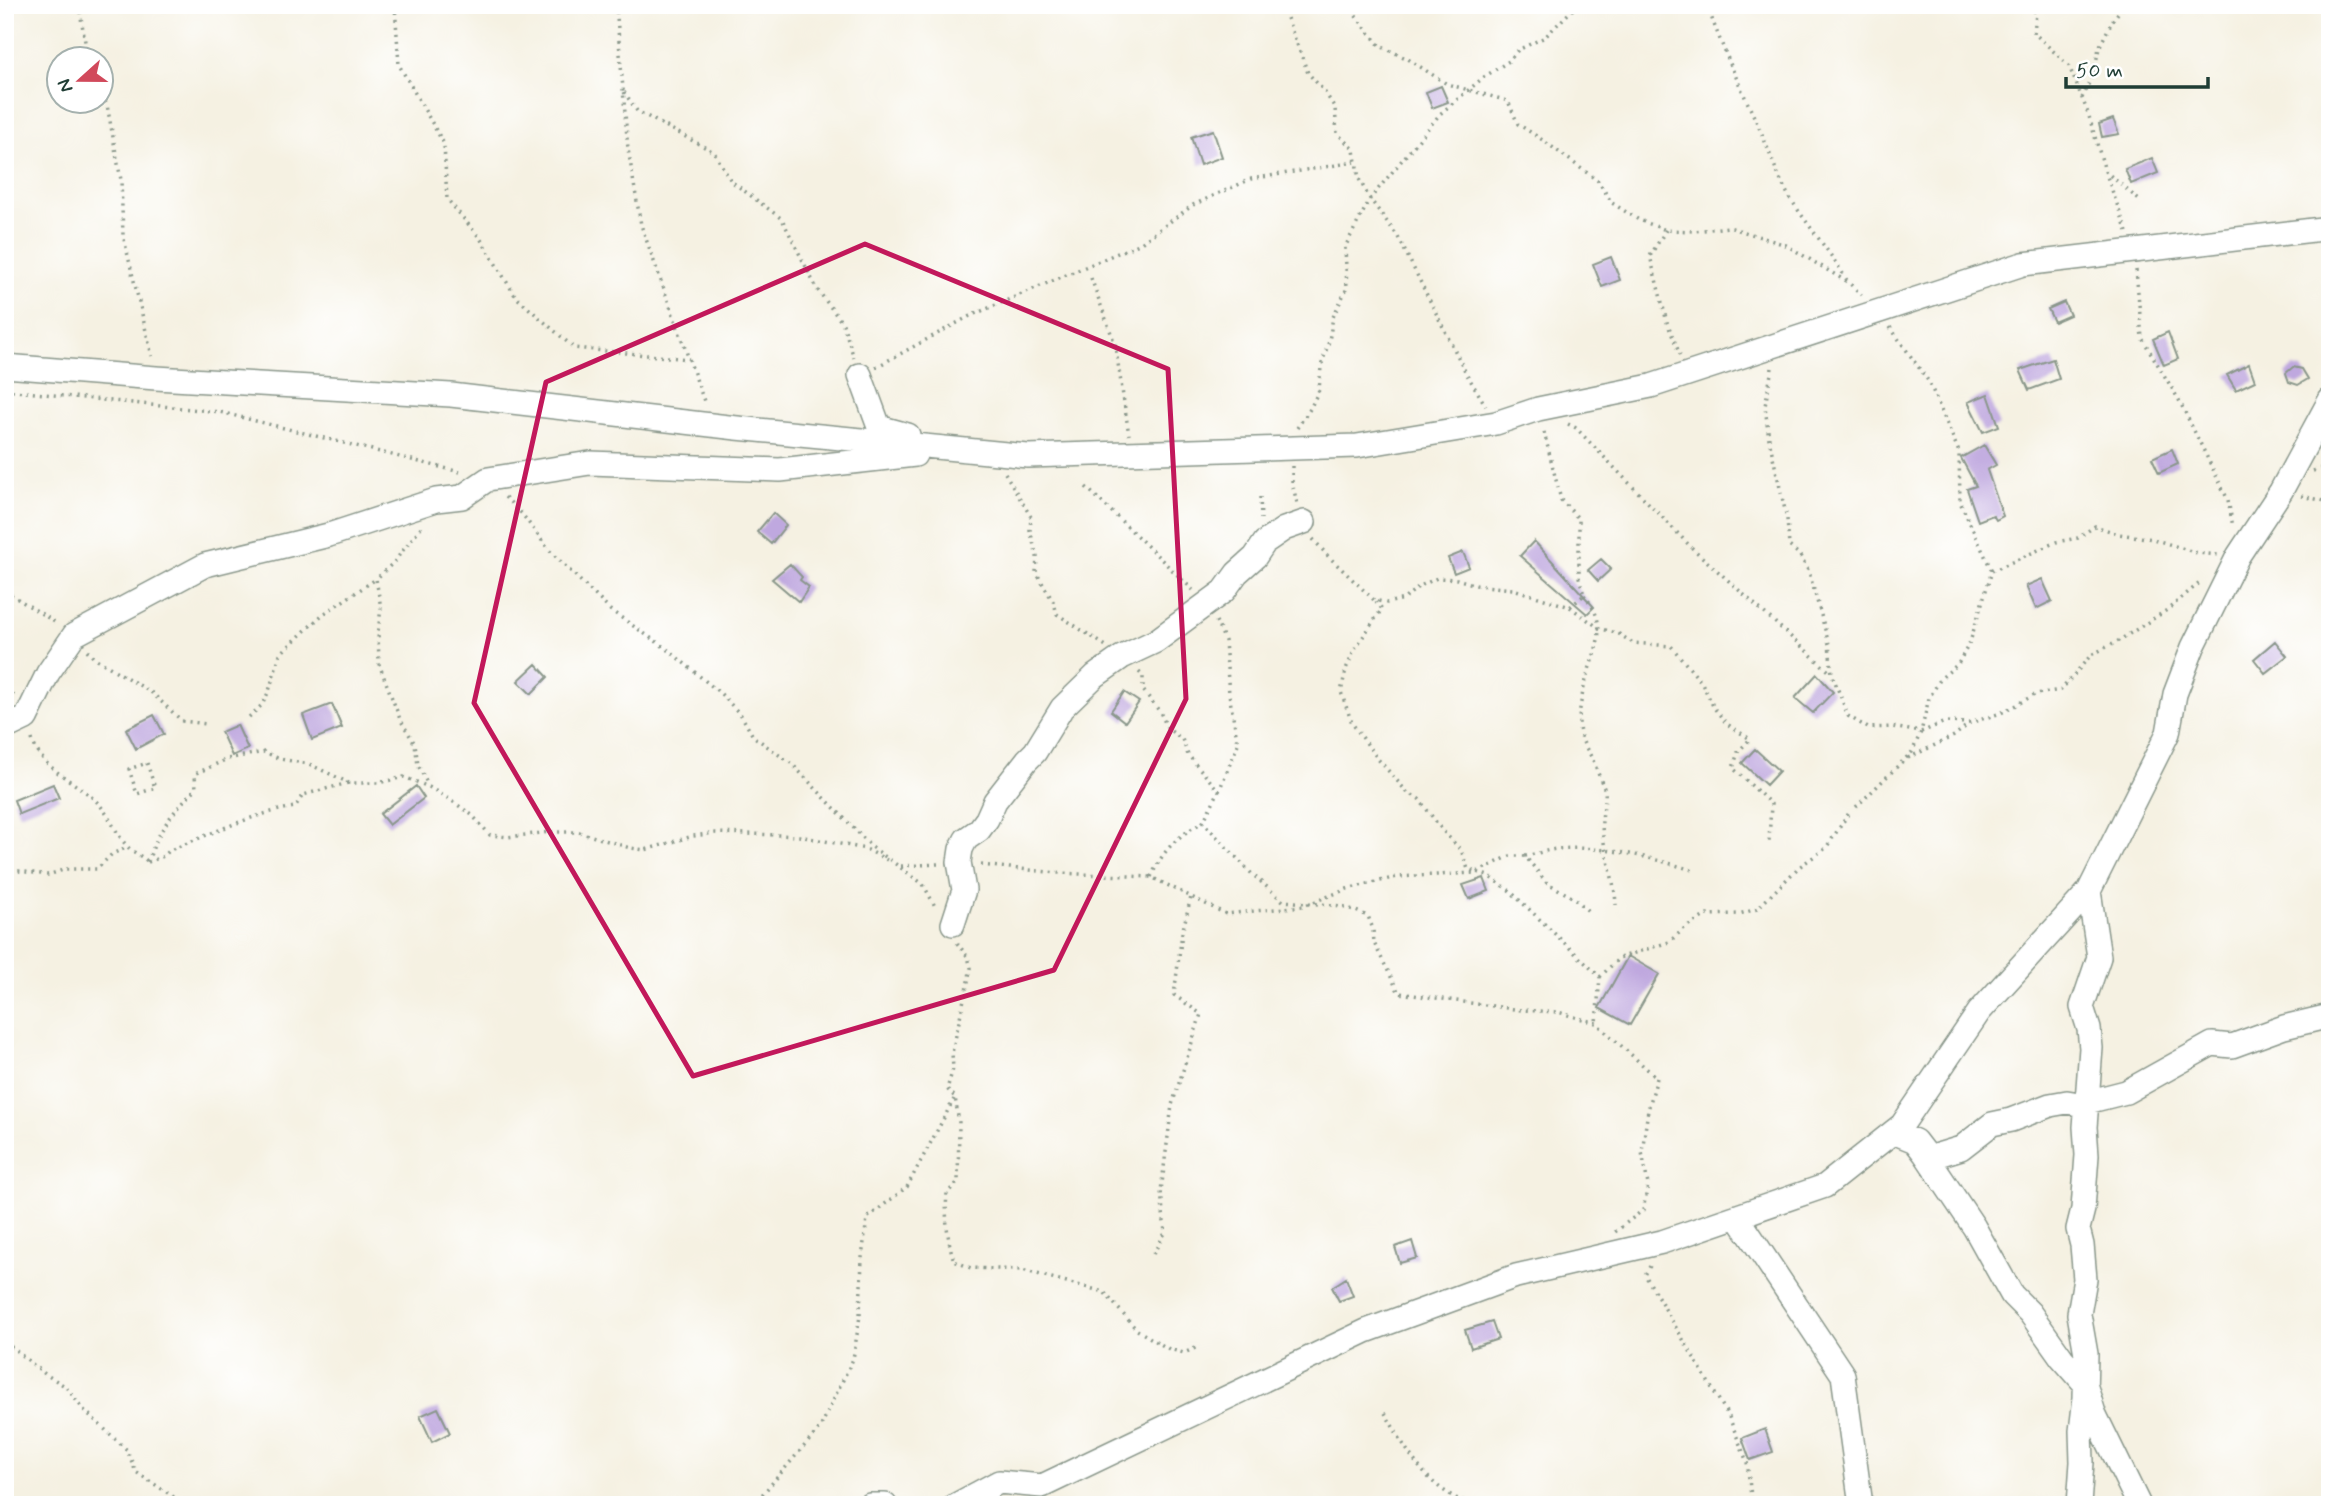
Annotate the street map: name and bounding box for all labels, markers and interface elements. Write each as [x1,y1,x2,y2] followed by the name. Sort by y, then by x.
[46,46,116,116] north arrow
[2066,46,2207,90] scale bar
[2076,57,2123,85] text: 50 m
[52,75,79,96] text: N

